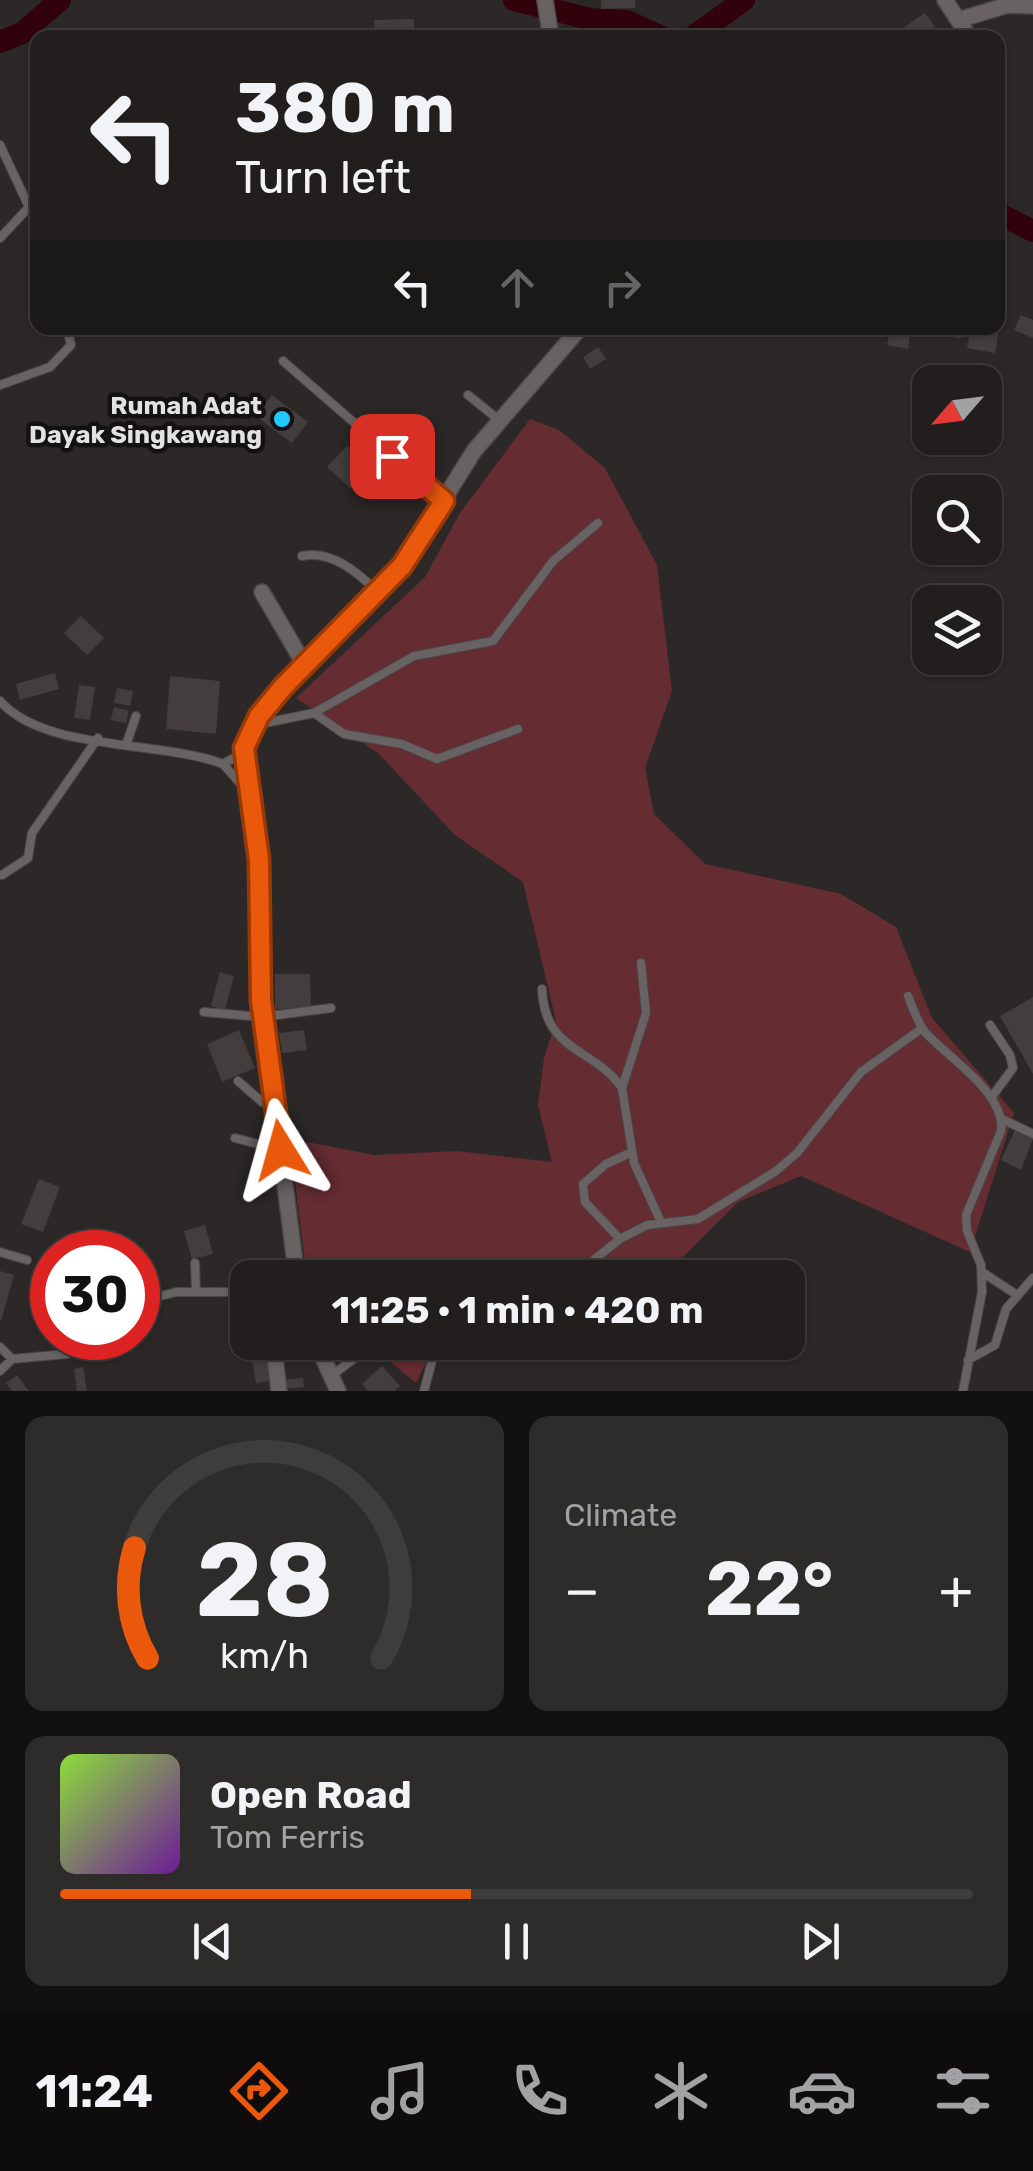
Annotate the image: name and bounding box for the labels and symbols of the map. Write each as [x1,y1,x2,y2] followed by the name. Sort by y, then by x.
[912,365,1002,455] north arrow
[29,391,262,449] place label: Rumah Adat Dayak Singkawang
[271,408,293,430] marker: Rumah Adat Dayak Singkawang
[350,414,435,499] pin
[229,1098,333,1202] position arrow
[30,1230,160,1360] speed limit sign: 30

